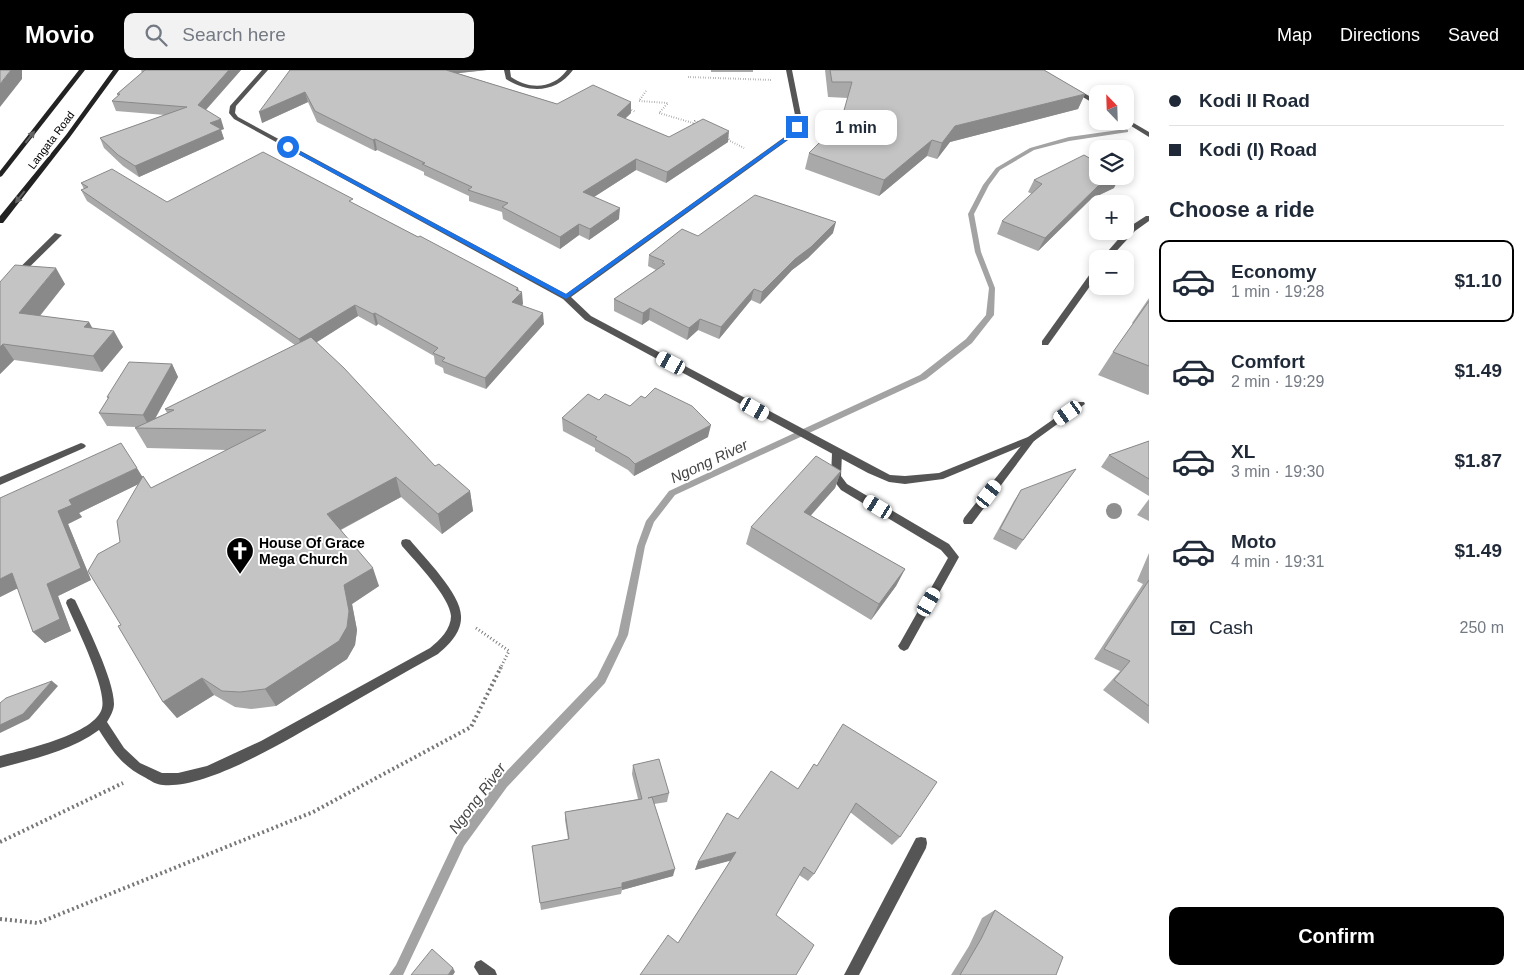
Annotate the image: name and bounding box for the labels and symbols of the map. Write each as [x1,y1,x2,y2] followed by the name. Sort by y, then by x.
[1089,85,1134,130] north arrow
[25,109,77,171] street label: Langata Road
[814,110,897,144] callout: 1 min
[786,116,808,138] route end
[25,130,35,144] one-way arrow
[277,136,299,158] route start
[15,190,26,203] one-way arrow
[654,349,687,377] car
[738,395,771,423] car
[1051,398,1084,428] car
[668,435,751,486] water label: Ngong River
[973,478,1004,510] car
[861,493,894,521] car
[259,535,365,567] place label: House Of Grace Mega Church
[225,536,255,575] church icon: House Of Grace Mega Church
[915,585,942,619] car
[445,759,509,836] water label: Ngong River

